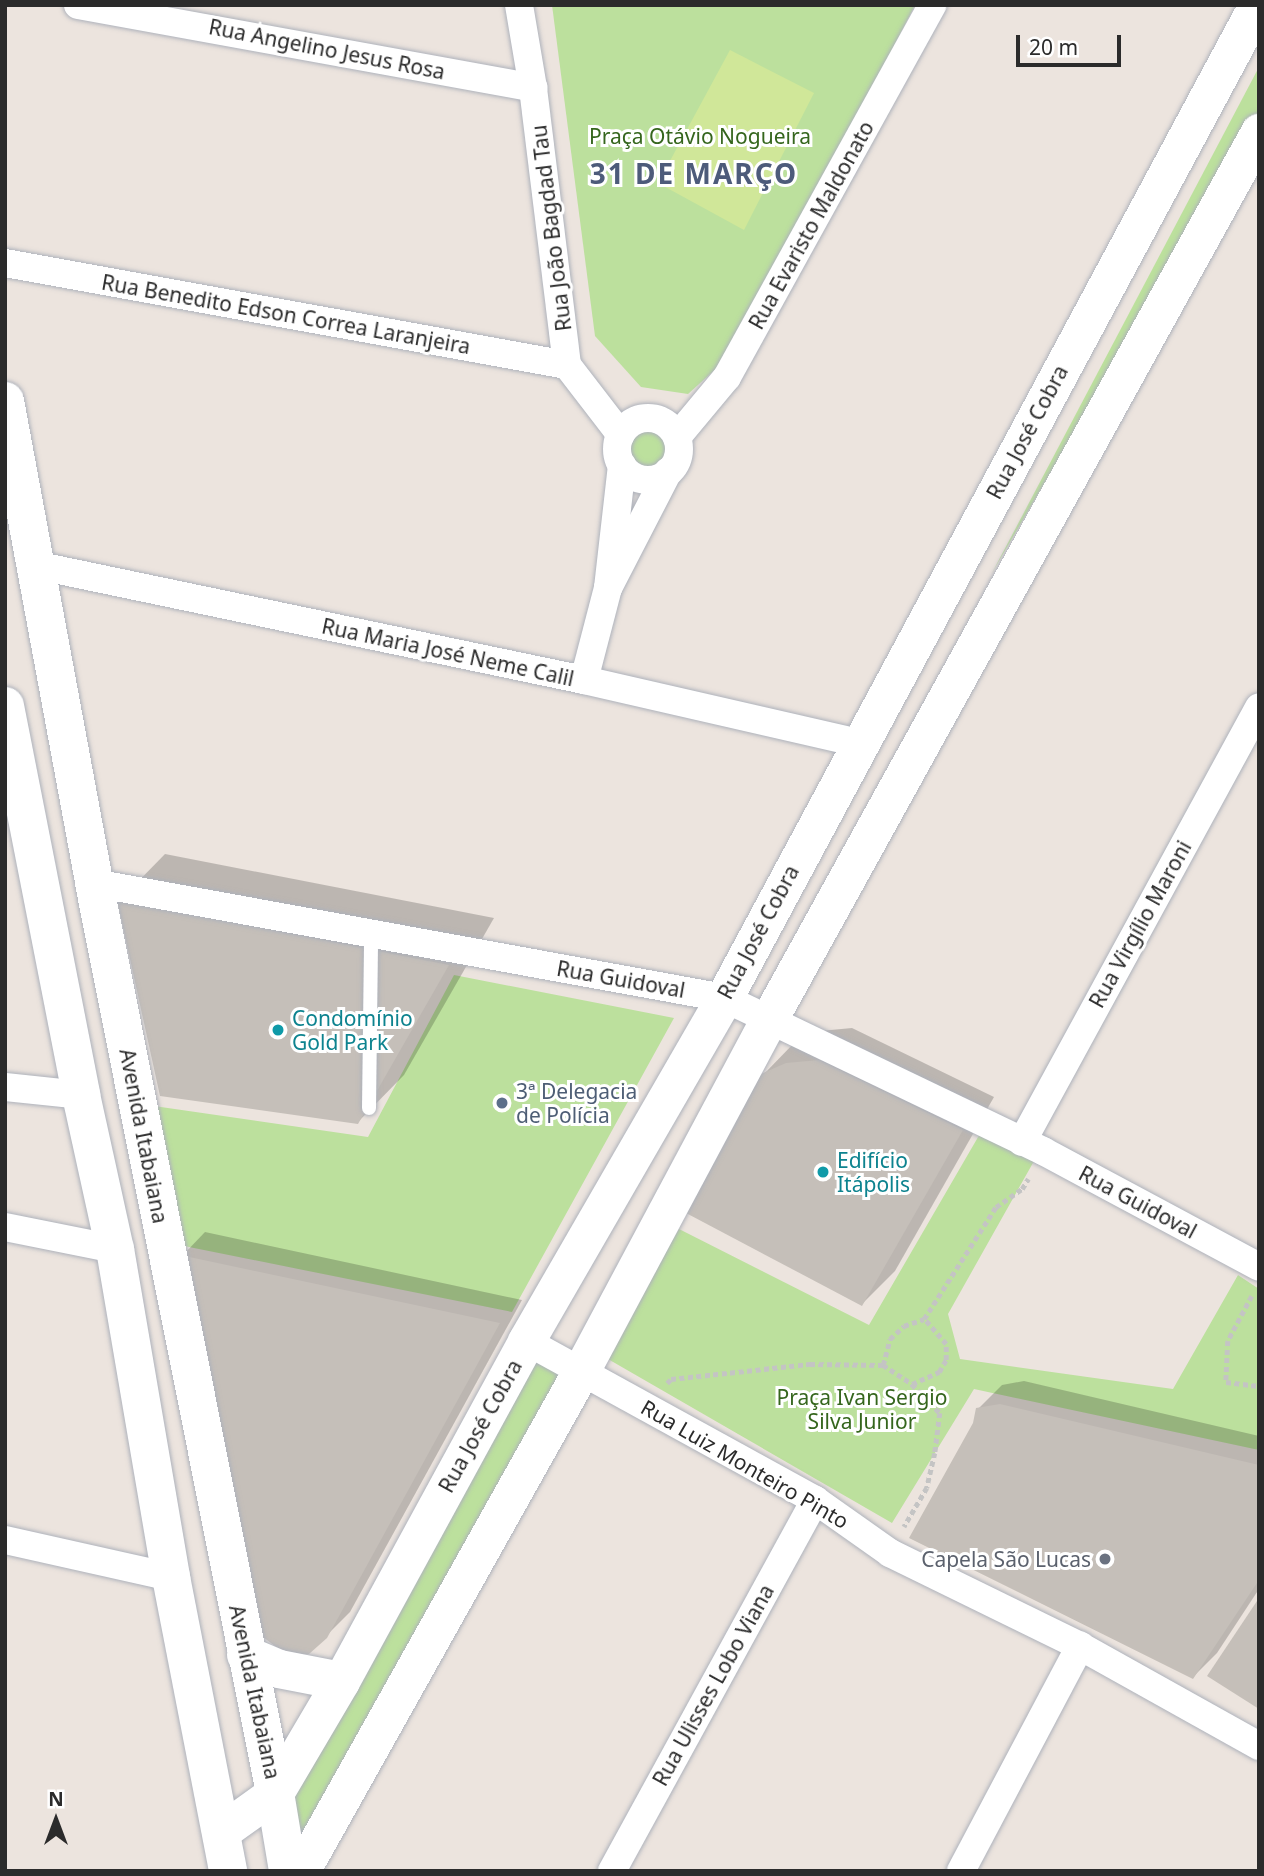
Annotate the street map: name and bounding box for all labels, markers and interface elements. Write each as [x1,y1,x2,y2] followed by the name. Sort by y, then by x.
[207,14,447,84] street label: Rua Angelino Jesus Rosa
[1019,21,1124,65] scale bar
[1029,33,1078,61] text: 20 m
[743,116,879,334] street label: Rua Evaristo Maldonato
[526,123,576,333] street label: Rua João Bagdad Tau
[589,123,811,149] park label: Praça Otávio Nogueira
[591,156,797,190] district label: 31 DE MARÇO
[100,269,472,359] street label: Rua Benedito Edson Correa Laranjeira
[981,361,1073,503] street label: Rua José Cobra
[320,613,576,691] street label: Rua Maria José Neme Calil
[1084,836,1196,1012] street label: Rua Virgílio Maroni
[712,861,804,1003] street label: Rua José Cobra
[555,955,687,1003] street label: Rua Guidoval
[292,1005,413,1055] place label: Condomínio Gold Park
[270,1022,286,1038] marker: Condomínio Gold Park
[115,1046,173,1226] street label: Avenida Itabaiana
[516,1078,637,1128] place label: 3ª Delegacia de Polícia
[494,1095,510,1111] marker: 3ª Delegacia de Polícia
[837,1147,910,1197] place label: Edifício Itápolis
[1075,1160,1201,1244] street label: Rua Guidoval
[815,1164,831,1180] marker: Edifício Itápolis
[433,1355,527,1497] street label: Rua José Cobra
[777,1384,947,1434] park label: Praça Ivan Sergio Silva Junior
[637,1394,853,1534] street label: Rua Luiz Monteiro Pinto
[921,1546,1091,1572] place label: Capela São Lucas
[1097,1551,1113,1567] marker: Capela São Lucas
[647,1580,779,1790] street label: Rua Ulisses Lobo Viana
[224,1603,286,1781] street label: Avenida Itabaiana
[21,1785,91,1855] north arrow
[48,1786,64,1812] text: N

